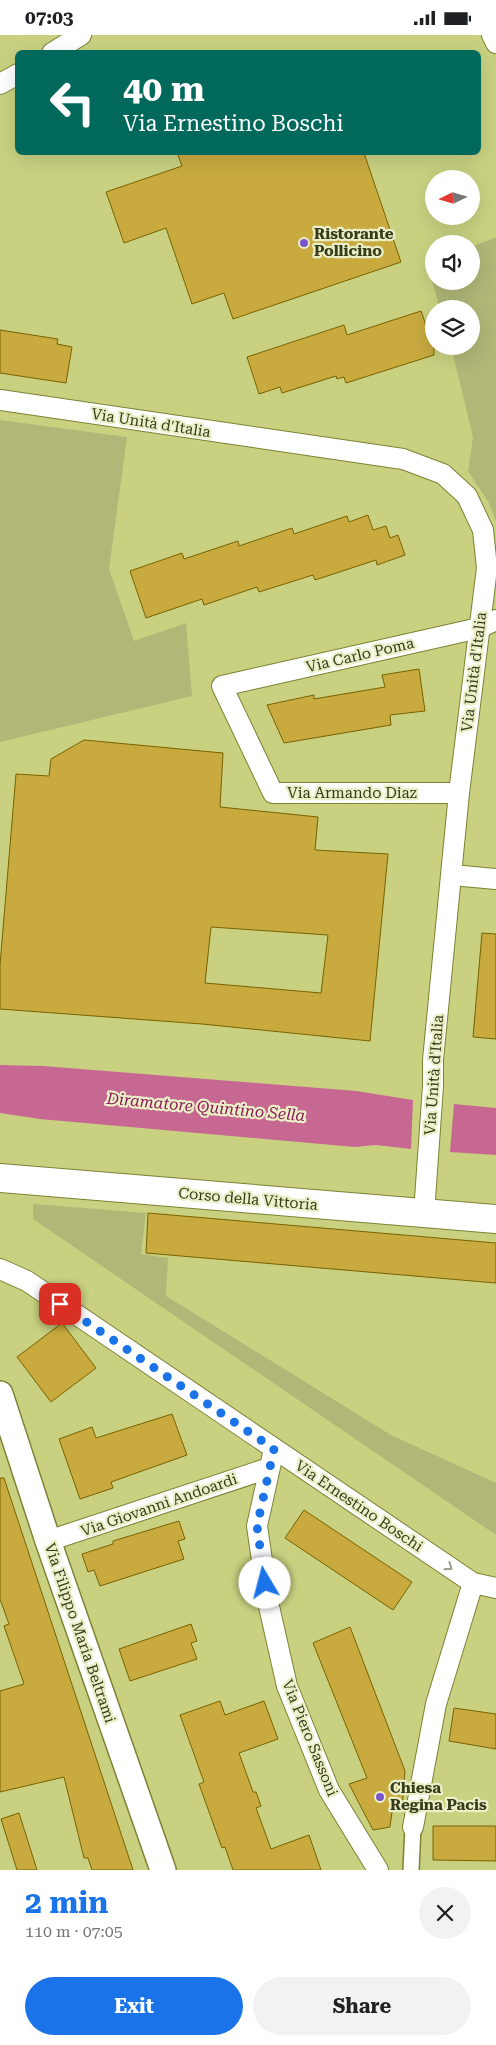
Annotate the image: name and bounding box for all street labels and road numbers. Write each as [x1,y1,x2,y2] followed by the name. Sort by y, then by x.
[90,405,212,441] street label: Via Unità d'Italia
[458,611,490,733] street label: Via Unità d'Italia
[304,634,416,676] street label: Via Carlo Poma
[287,784,417,802] street label: Via Armando Diaz
[421,1014,447,1136] street label: Via Unità d'Italia
[178,1184,318,1214] street label: Corso della Vittoria
[292,1457,427,1556] street label: Via Ernestino Boschi
[78,1470,240,1540] street label: Via Giovanni Andoardi
[41,1541,119,1726] street label: Via Filippo Maria Beltrami
[278,1677,342,1799] street label: Via Piero Sassoni

